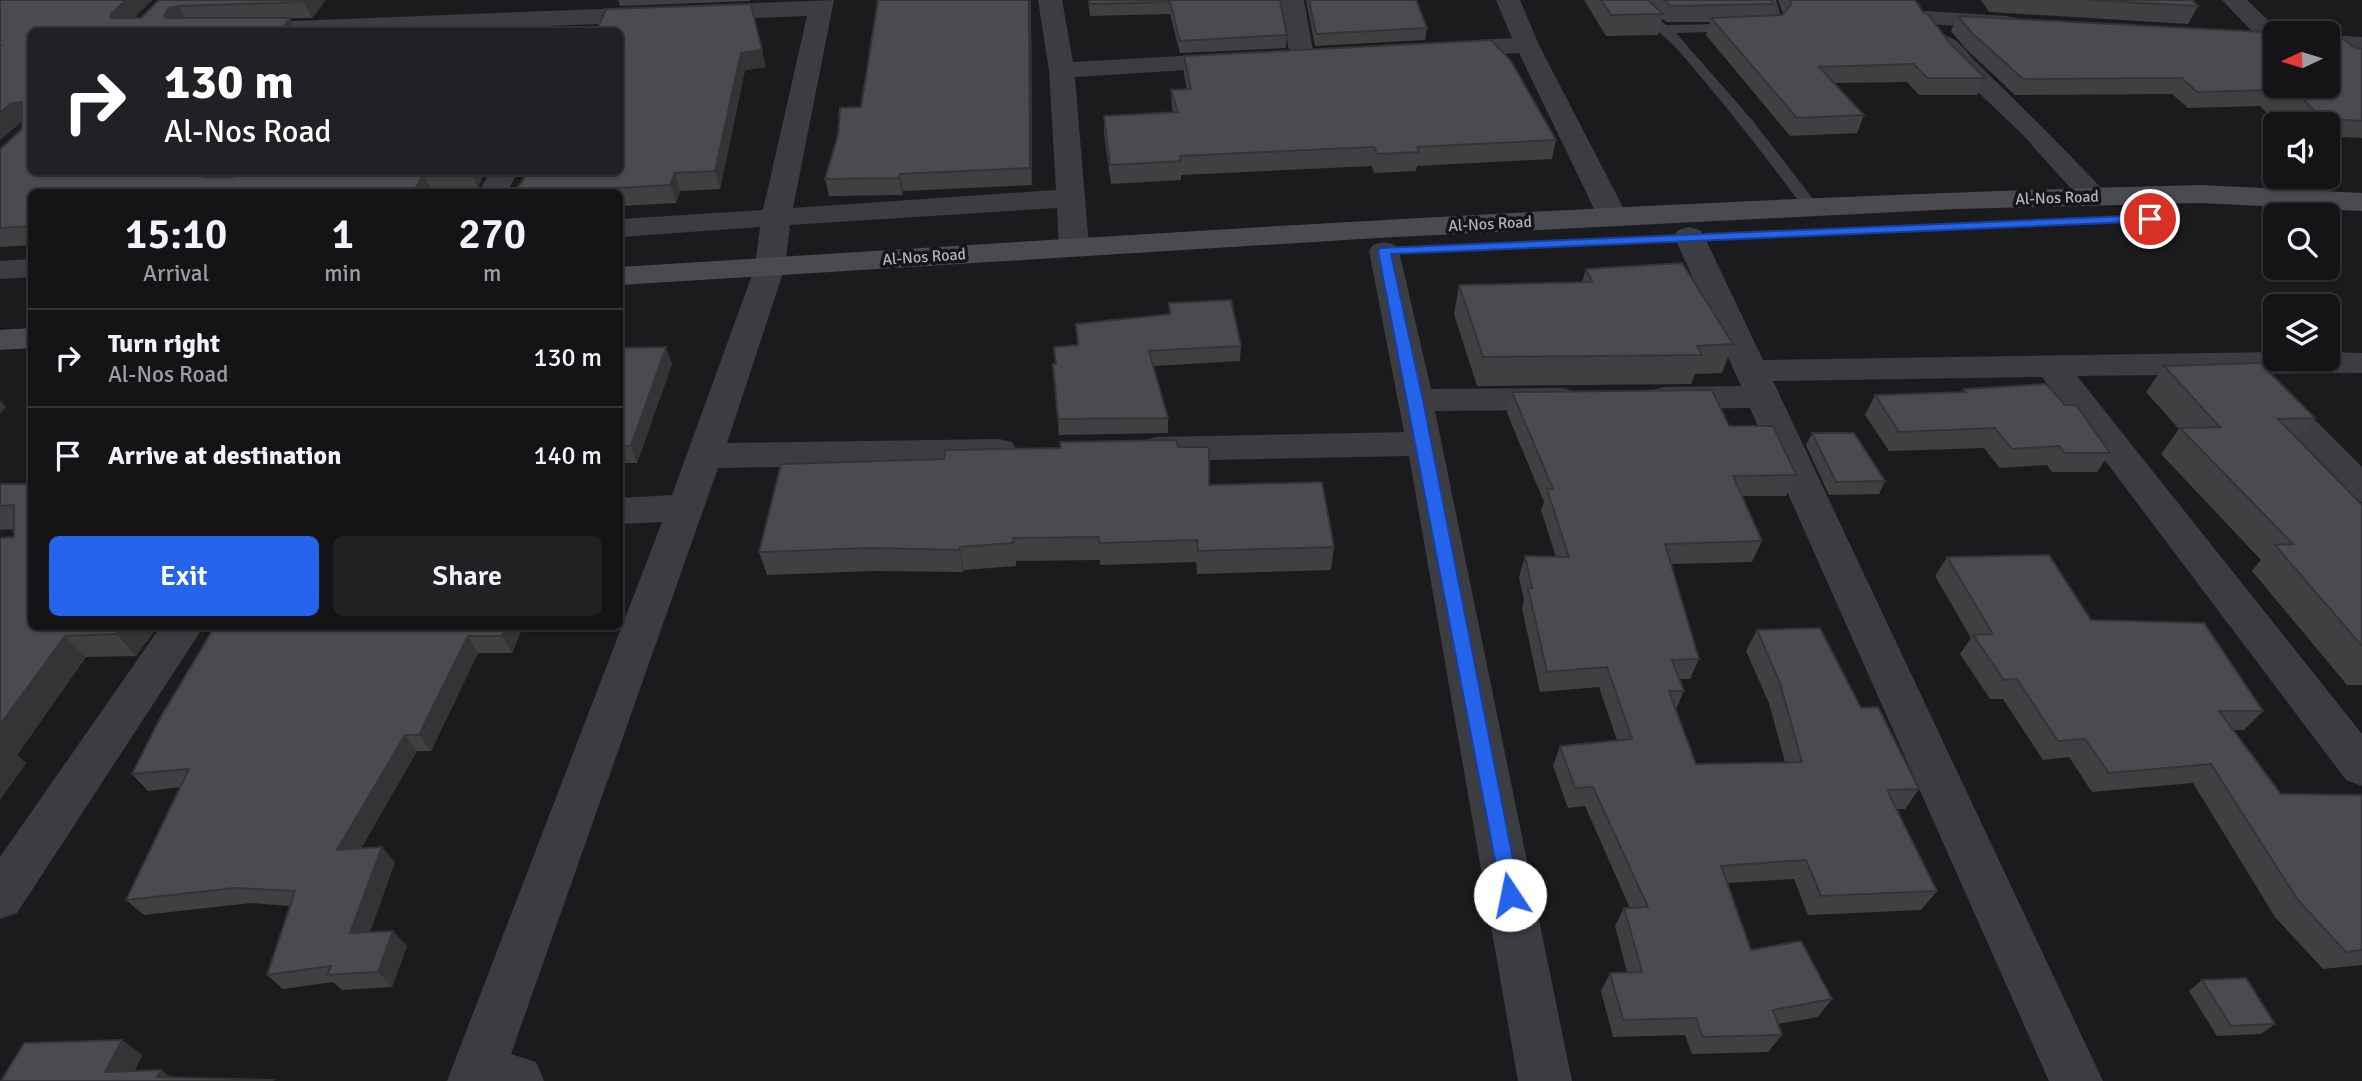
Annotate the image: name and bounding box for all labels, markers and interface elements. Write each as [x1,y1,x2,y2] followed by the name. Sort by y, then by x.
[2263,21,2340,98] north arrow
[2263,21,2340,371] map controls
[164,52,294,112] text: 130 m
[49,56,140,147] icon: right
[164,112,331,151] text: Al-Nos Road
[2263,112,2340,189] button: sound
[2015,187,2099,209] street label: Al-Nos Road
[2120,189,2180,249] pin
[2131,200,2169,238] icon: arrive
[2263,203,2340,280] button: search
[125,209,227,260] text: 15:10
[331,209,354,260] text: 1
[458,209,526,260] text: 270
[1448,212,1532,236] street label: Al-Nos Road
[882,244,967,270] street label: Al-Nos Road
[143,259,209,288] text: Arrival
[324,259,361,288] text: min
[483,259,501,288] text: m
[2263,294,2340,371] button: layers
[108,328,220,360] text: Turn right
[49,339,87,377] icon: right
[533,342,602,374] text: 130 m
[108,360,228,389] text: Al-Nos Road
[49,437,87,475] icon: arrive
[108,440,341,472] text: Arrive at destination
[533,440,602,472] text: 140 m
[49,536,319,616] button: Exit
[333,536,602,616] button: Share
[1473,858,1547,932] position arrow

